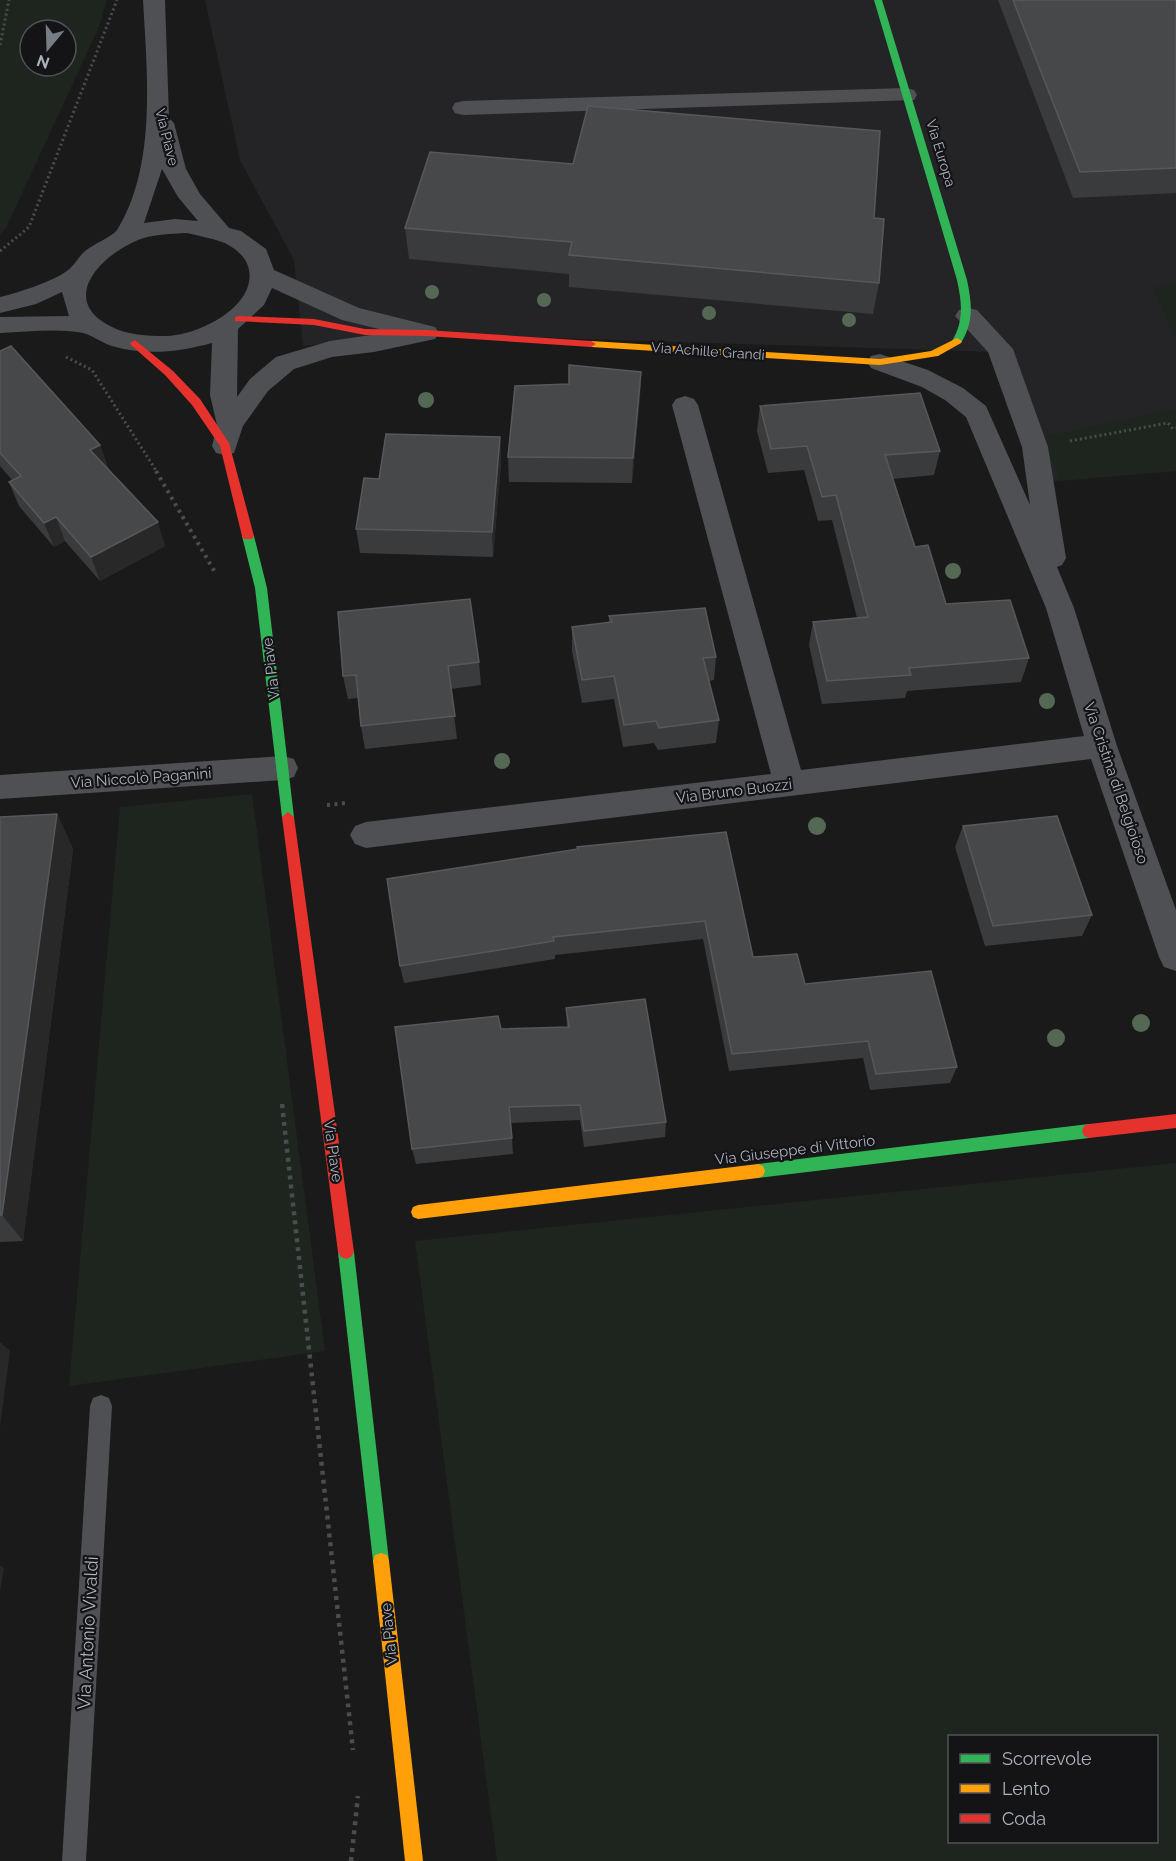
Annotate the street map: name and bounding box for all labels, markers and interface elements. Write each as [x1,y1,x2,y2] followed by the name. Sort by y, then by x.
[18,18,78,78] north arrow
[34,51,52,73] text: N
[152,107,182,167] street label: Via Piave
[923,117,959,189] street label: Via Europa
[651,339,765,363] street label: Via Achille Grandi
[258,637,284,701] street label: Via Piave
[1080,700,1152,866] street label: Via Cristina di Belgioioso
[70,764,212,792] street label: Via Niccolò Paganini
[675,775,793,807] street label: Via Bruno Buozzi
[320,1119,346,1183] street label: Via Piave
[714,1131,876,1169] street label: Via Giuseppe di Vittorio
[73,1556,102,1710] street label: Via Antonio Vivaldi
[377,1602,401,1666] street label: Via Piave
[948,1735,1158,1843] legend
[1002,1748,1092,1769] text: Scorrevole
[1002,1778,1050,1799] text: Lento
[1002,1808,1046,1829] text: Coda

